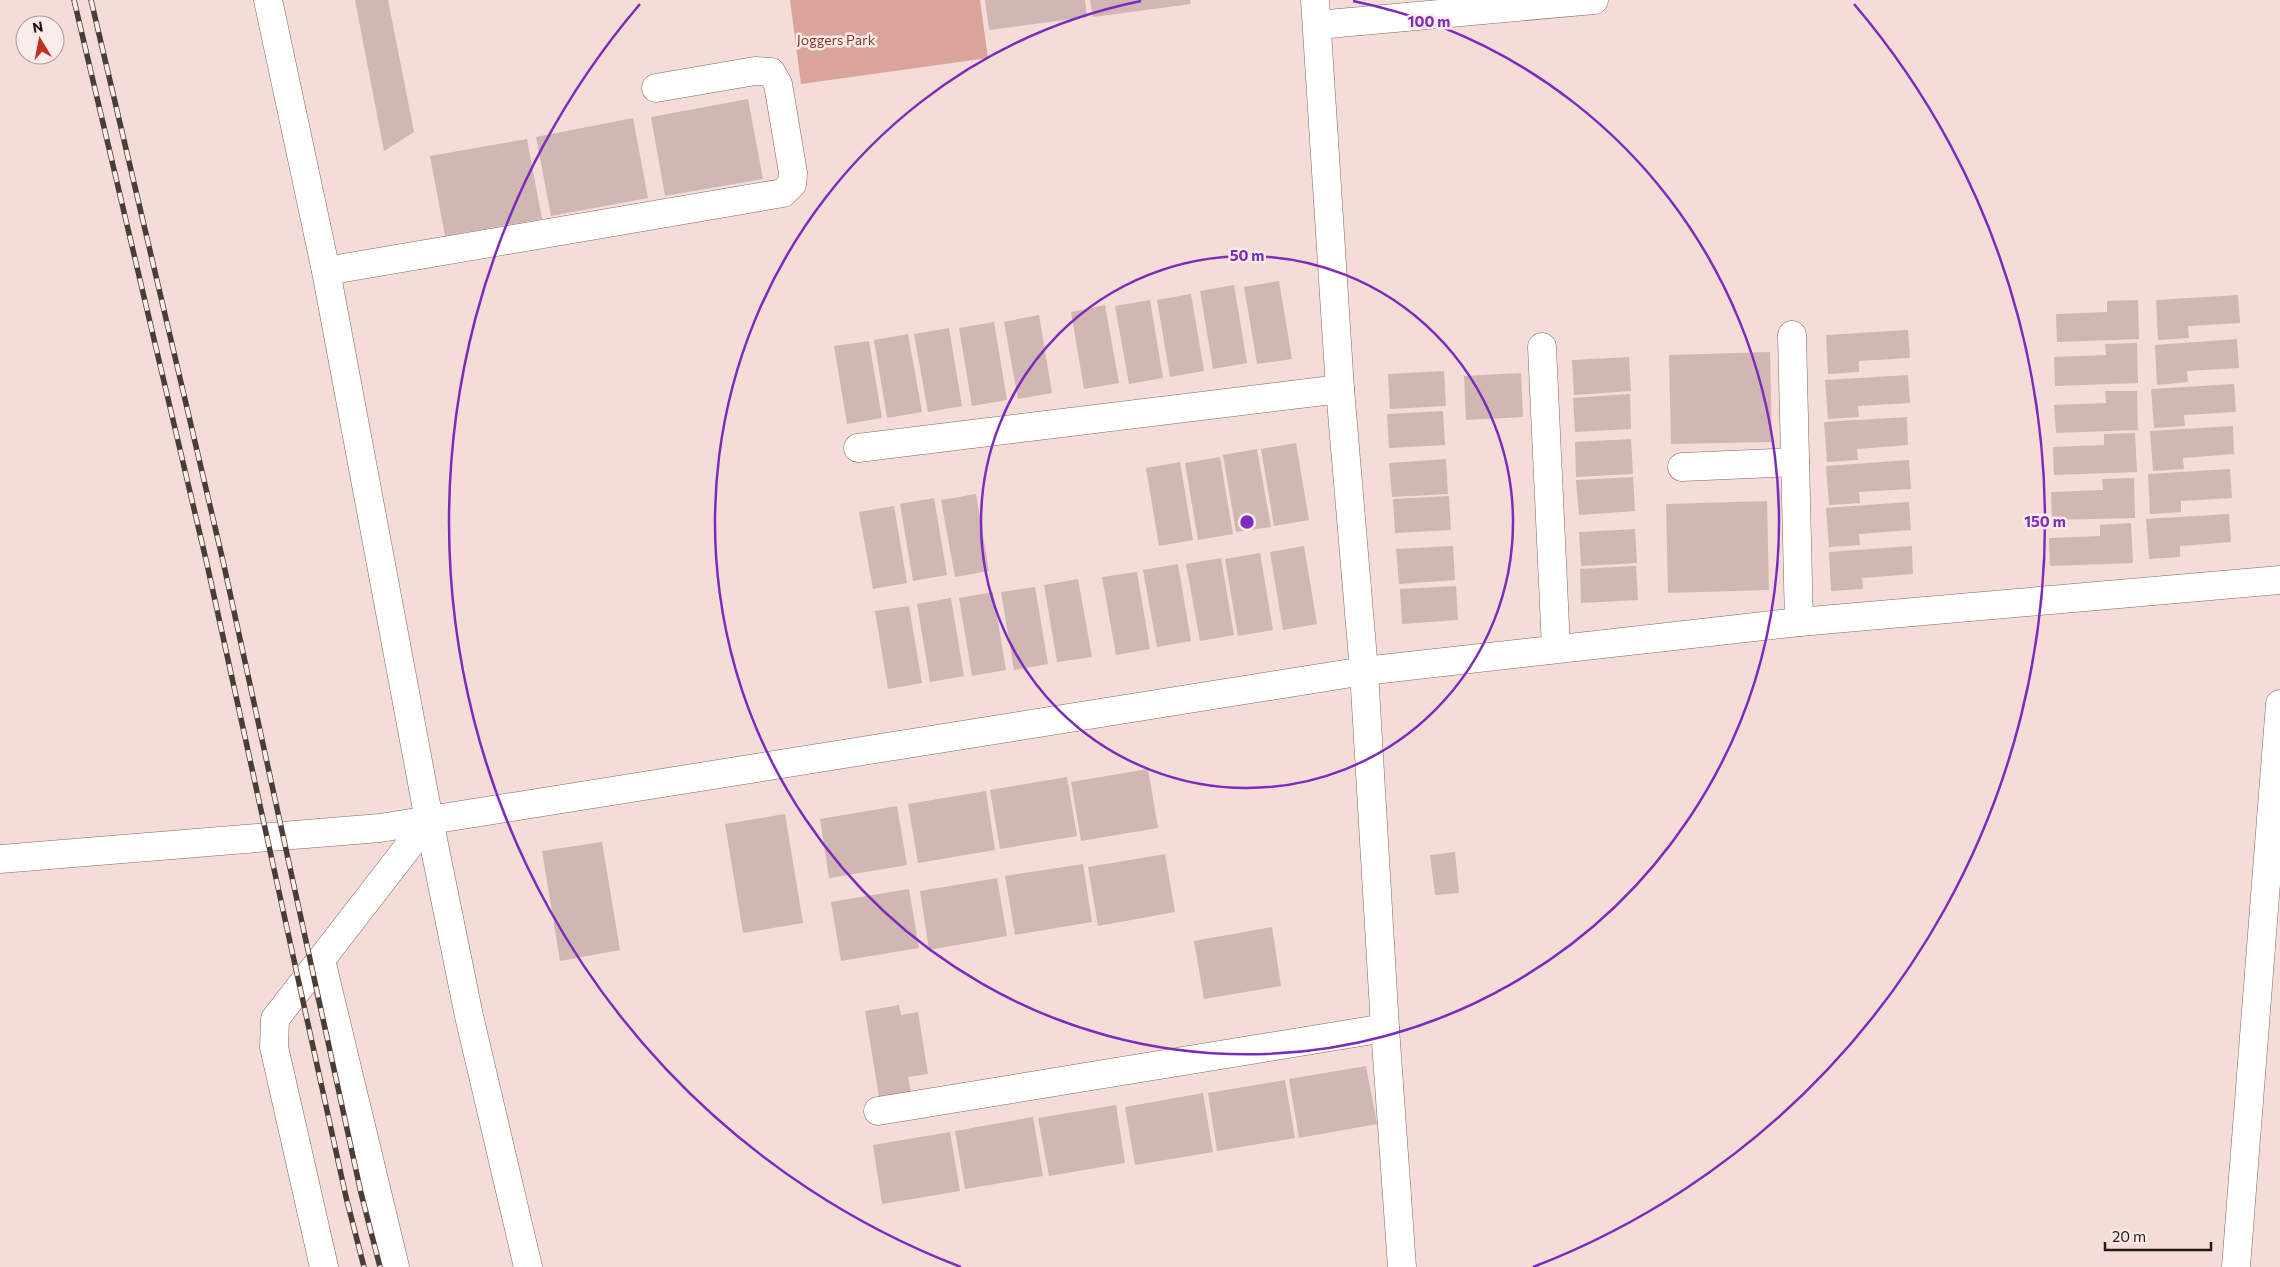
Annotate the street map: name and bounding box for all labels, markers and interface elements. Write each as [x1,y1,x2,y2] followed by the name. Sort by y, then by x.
[1408,12,1450,30] text: 100 m
[15,15,65,65] north arrow
[31,17,44,36] text: N
[797,31,876,48] park label: Joggers Park
[1230,246,1264,264] text: 50 m
[2024,512,2066,530] text: 150 m
[1238,513,1256,531] centre of rings
[2105,1220,2211,1252] scale bar
[2112,1227,2146,1245] text: 20 m

